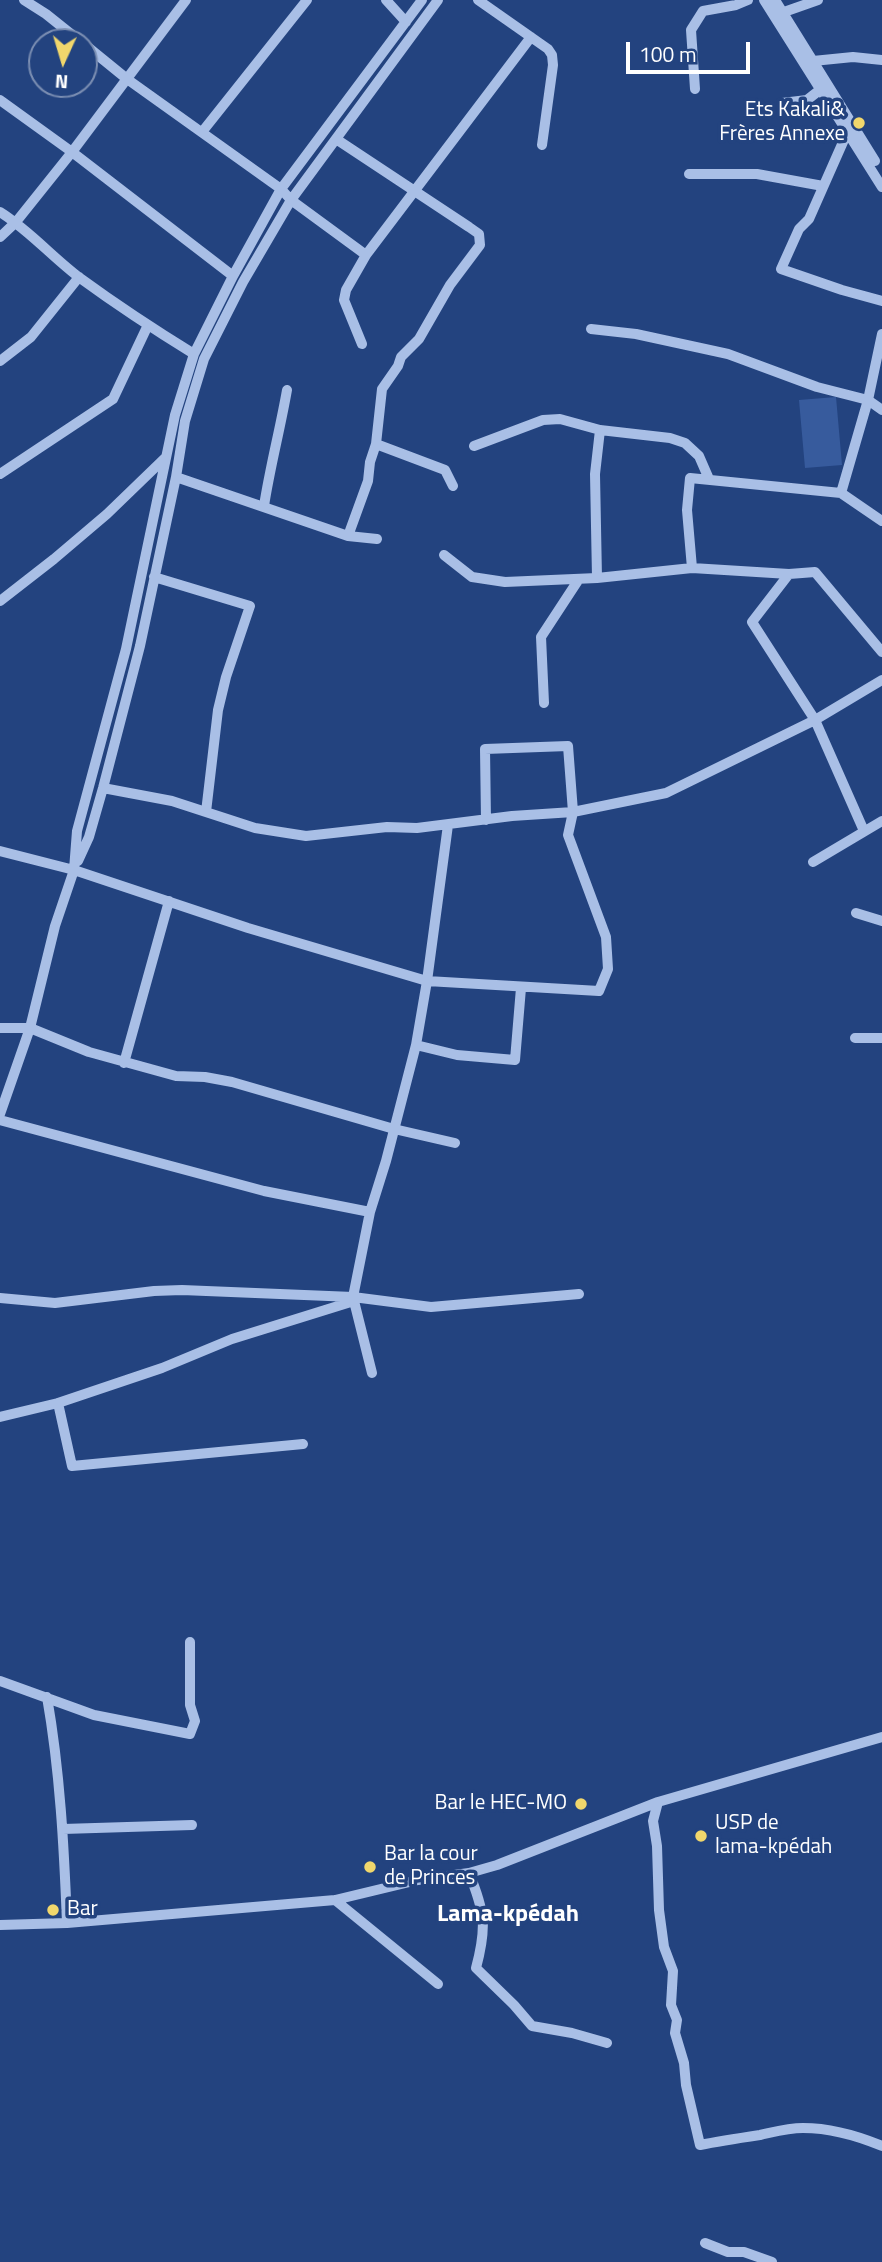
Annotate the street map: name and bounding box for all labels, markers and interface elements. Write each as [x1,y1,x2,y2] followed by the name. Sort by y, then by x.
[28,28,98,98] north arrow
[630,28,754,72] scale bar
[639,38,696,70] text: 100 m
[54,68,69,97] text: N
[719,98,845,148] place label: Ets Kakali& Frères Annexe
[851,115,867,131] marker: Ets Kakali& Frères Annexe
[434,1791,567,1817] place label: Bar le HEC-MO
[573,1796,589,1812] marker: Bar le HEC-MO
[715,1811,832,1861] place label: USP de lama-kpédah
[693,1828,709,1844] marker: USP de lama-kpédah
[384,1842,478,1892] place label: Bar la cour de Princes
[362,1859,378,1875] marker: Bar la cour de Princes
[67,1897,98,1923] place label: Bar
[437,1901,579,1929] district label: Lama-kpédah
[45,1902,61,1918] marker: Bar

